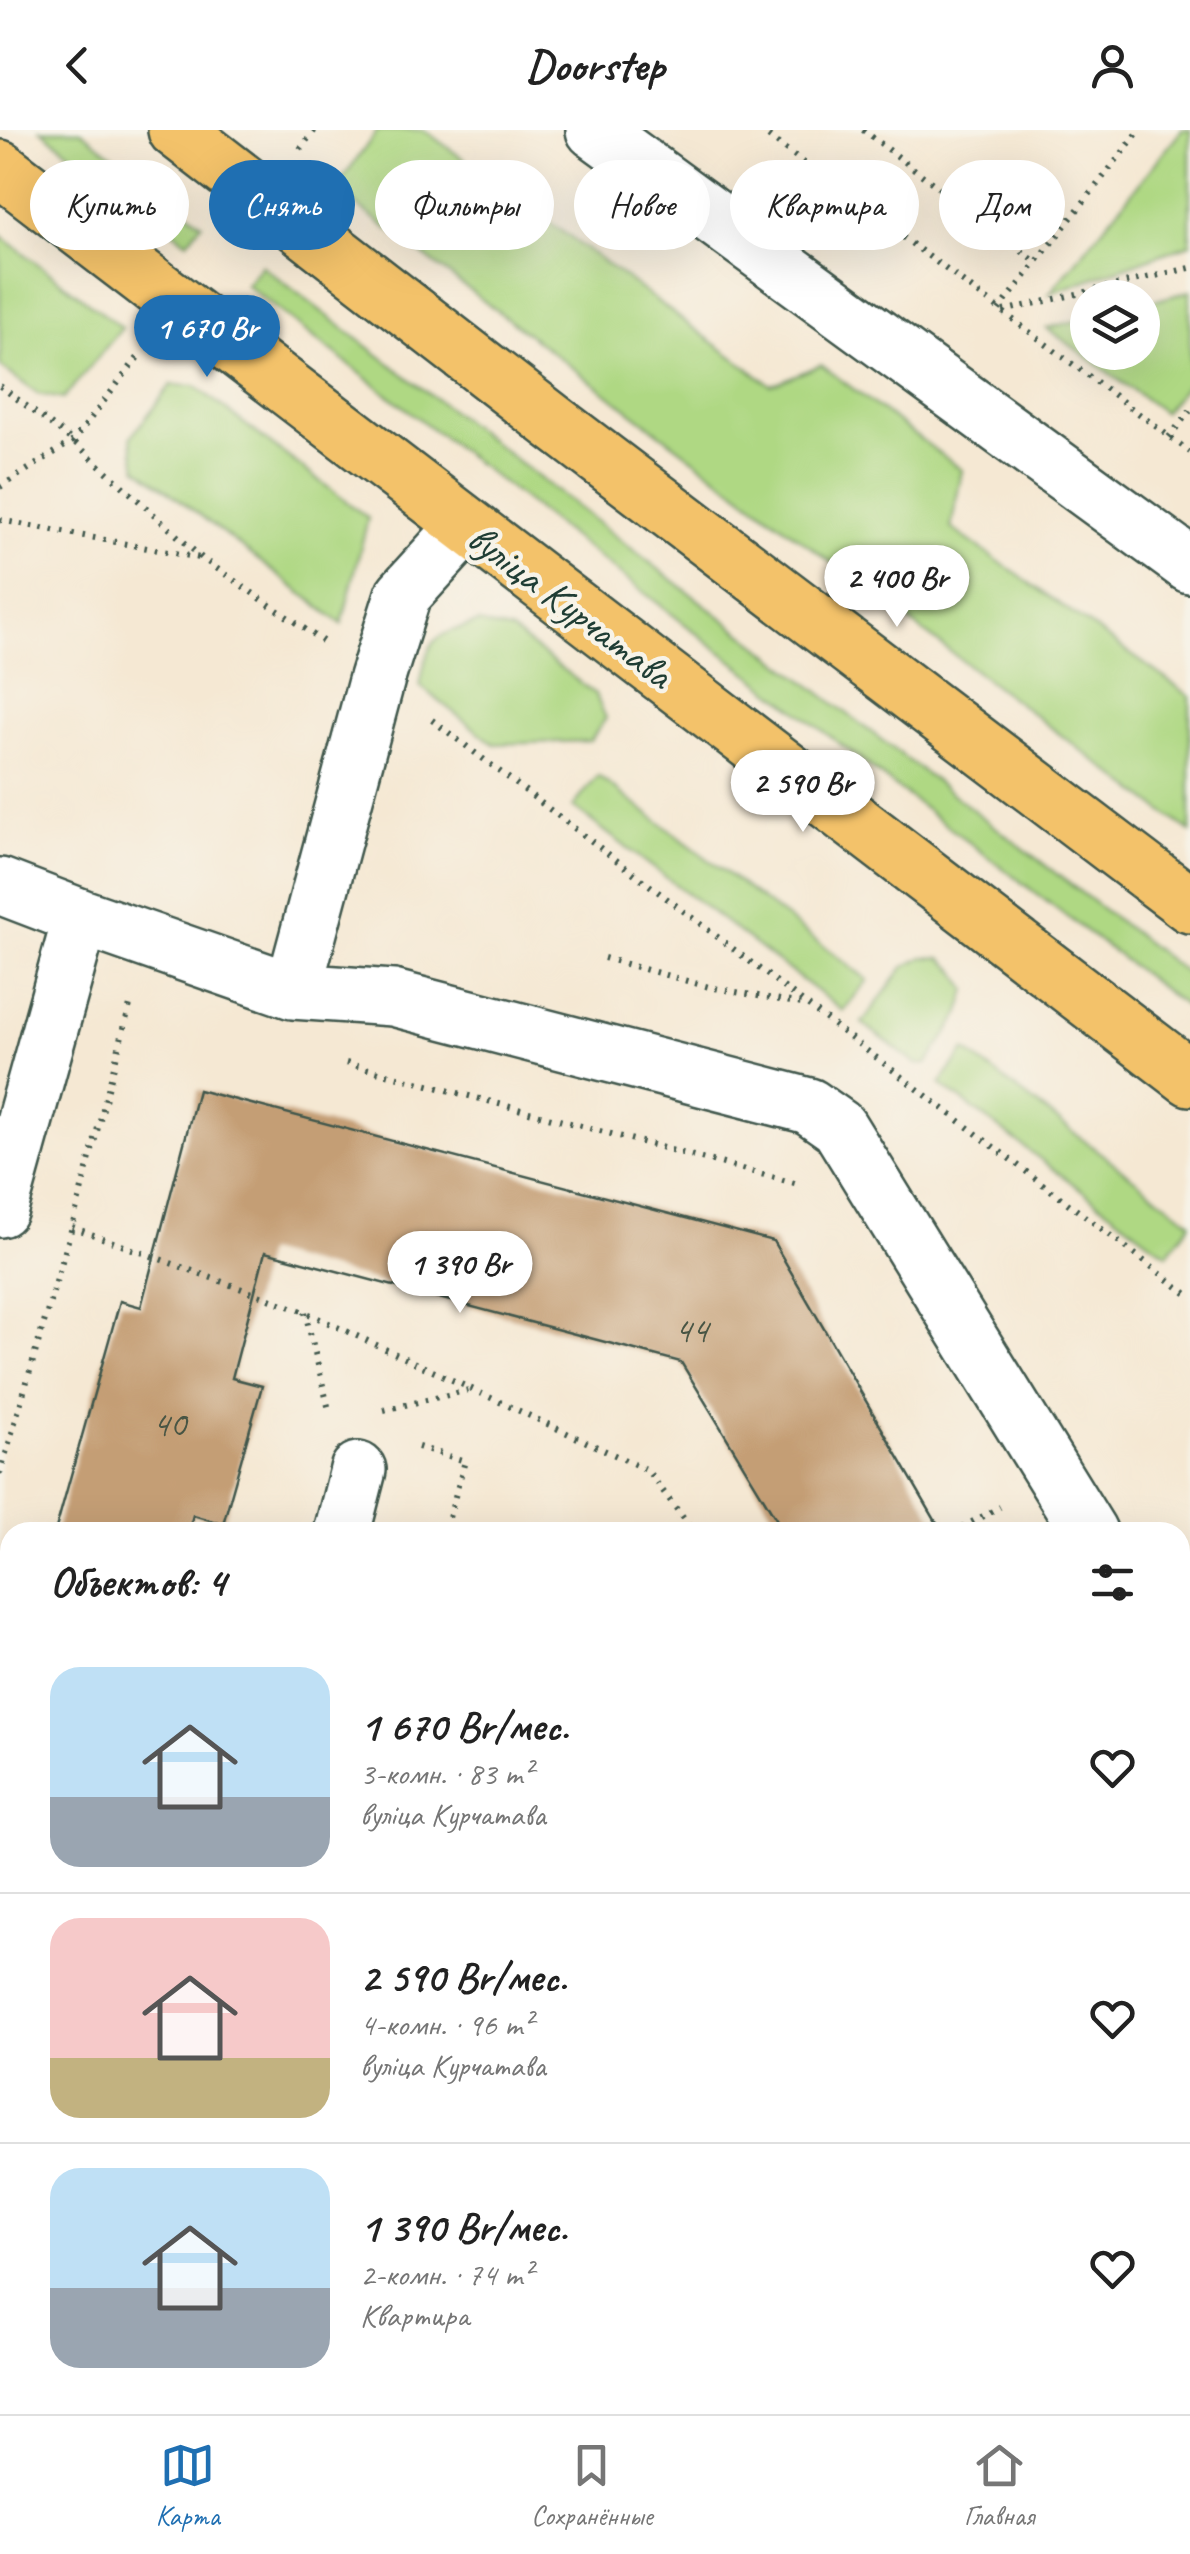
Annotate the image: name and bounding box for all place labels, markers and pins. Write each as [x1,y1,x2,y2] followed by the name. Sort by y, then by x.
[104,295,310,380] pin: 1 670 Br
[794,545,1000,630] pin: 2 400 Br
[700,750,906,835] pin: 2 590 Br
[357,1231,563,1316] pin: 1 390 Br

